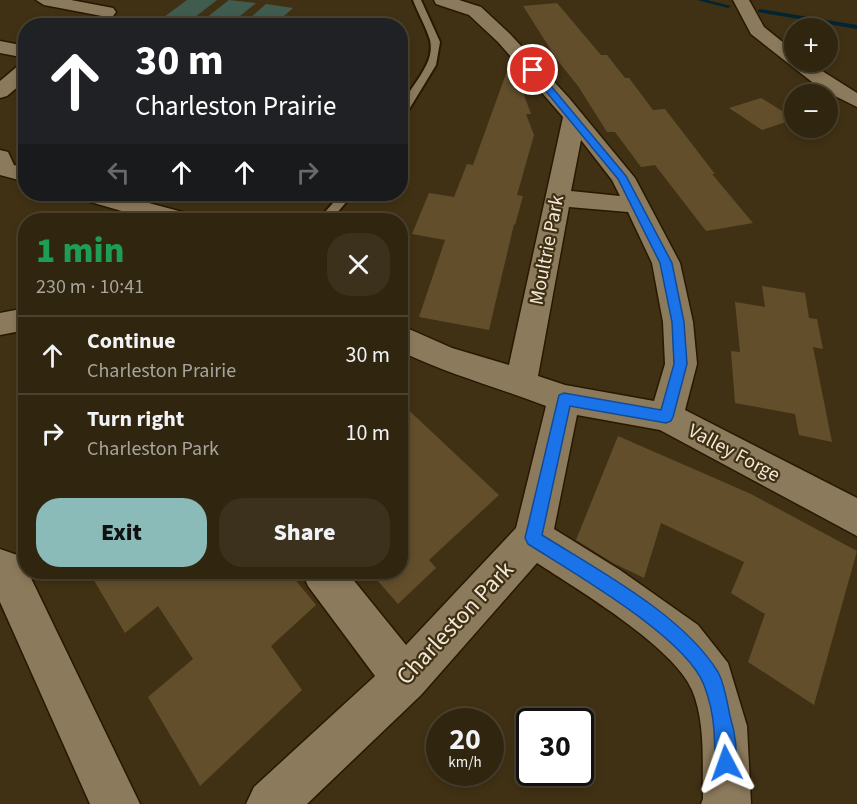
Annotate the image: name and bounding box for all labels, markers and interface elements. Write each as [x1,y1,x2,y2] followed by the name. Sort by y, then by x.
[784,18,838,138] map controls
[784,18,838,72] button: +
[135,31,224,91] text: 30 m
[36,42,114,120] icon: ahead
[507,44,558,95] pin
[516,53,549,86] icon: arrive
[784,84,838,138] button: −
[135,87,336,126] text: Charleston Prairie
[102,156,135,189] icon: left
[165,156,198,189] icon: ahead
[228,156,261,189] icon: ahead
[291,156,324,189] icon: right
[523,193,571,307] street label: Moultrie Park
[36,225,124,276] text: 1 min
[327,233,390,296] button: close
[36,273,144,301] text: 230 m · 10:41
[87,325,176,357] text: Continue
[36,339,69,372] icon: ahead
[345,339,390,371] text: 30 m
[87,357,236,385] text: Charleston Prairie
[87,403,184,435] text: Turn right
[36,417,69,450] icon: right
[345,417,390,449] text: 10 m
[683,417,785,489] street label: Valley Forge
[87,435,219,463] text: Charleston Park
[36,498,207,567] button: Exit
[219,498,390,567] button: Share
[388,553,522,693] street label: Charleston Park
[516,708,594,786] speed limit sign: 30
[449,718,481,761] text: 20
[694,731,758,795] position arrow
[448,752,482,773] text: km/h

